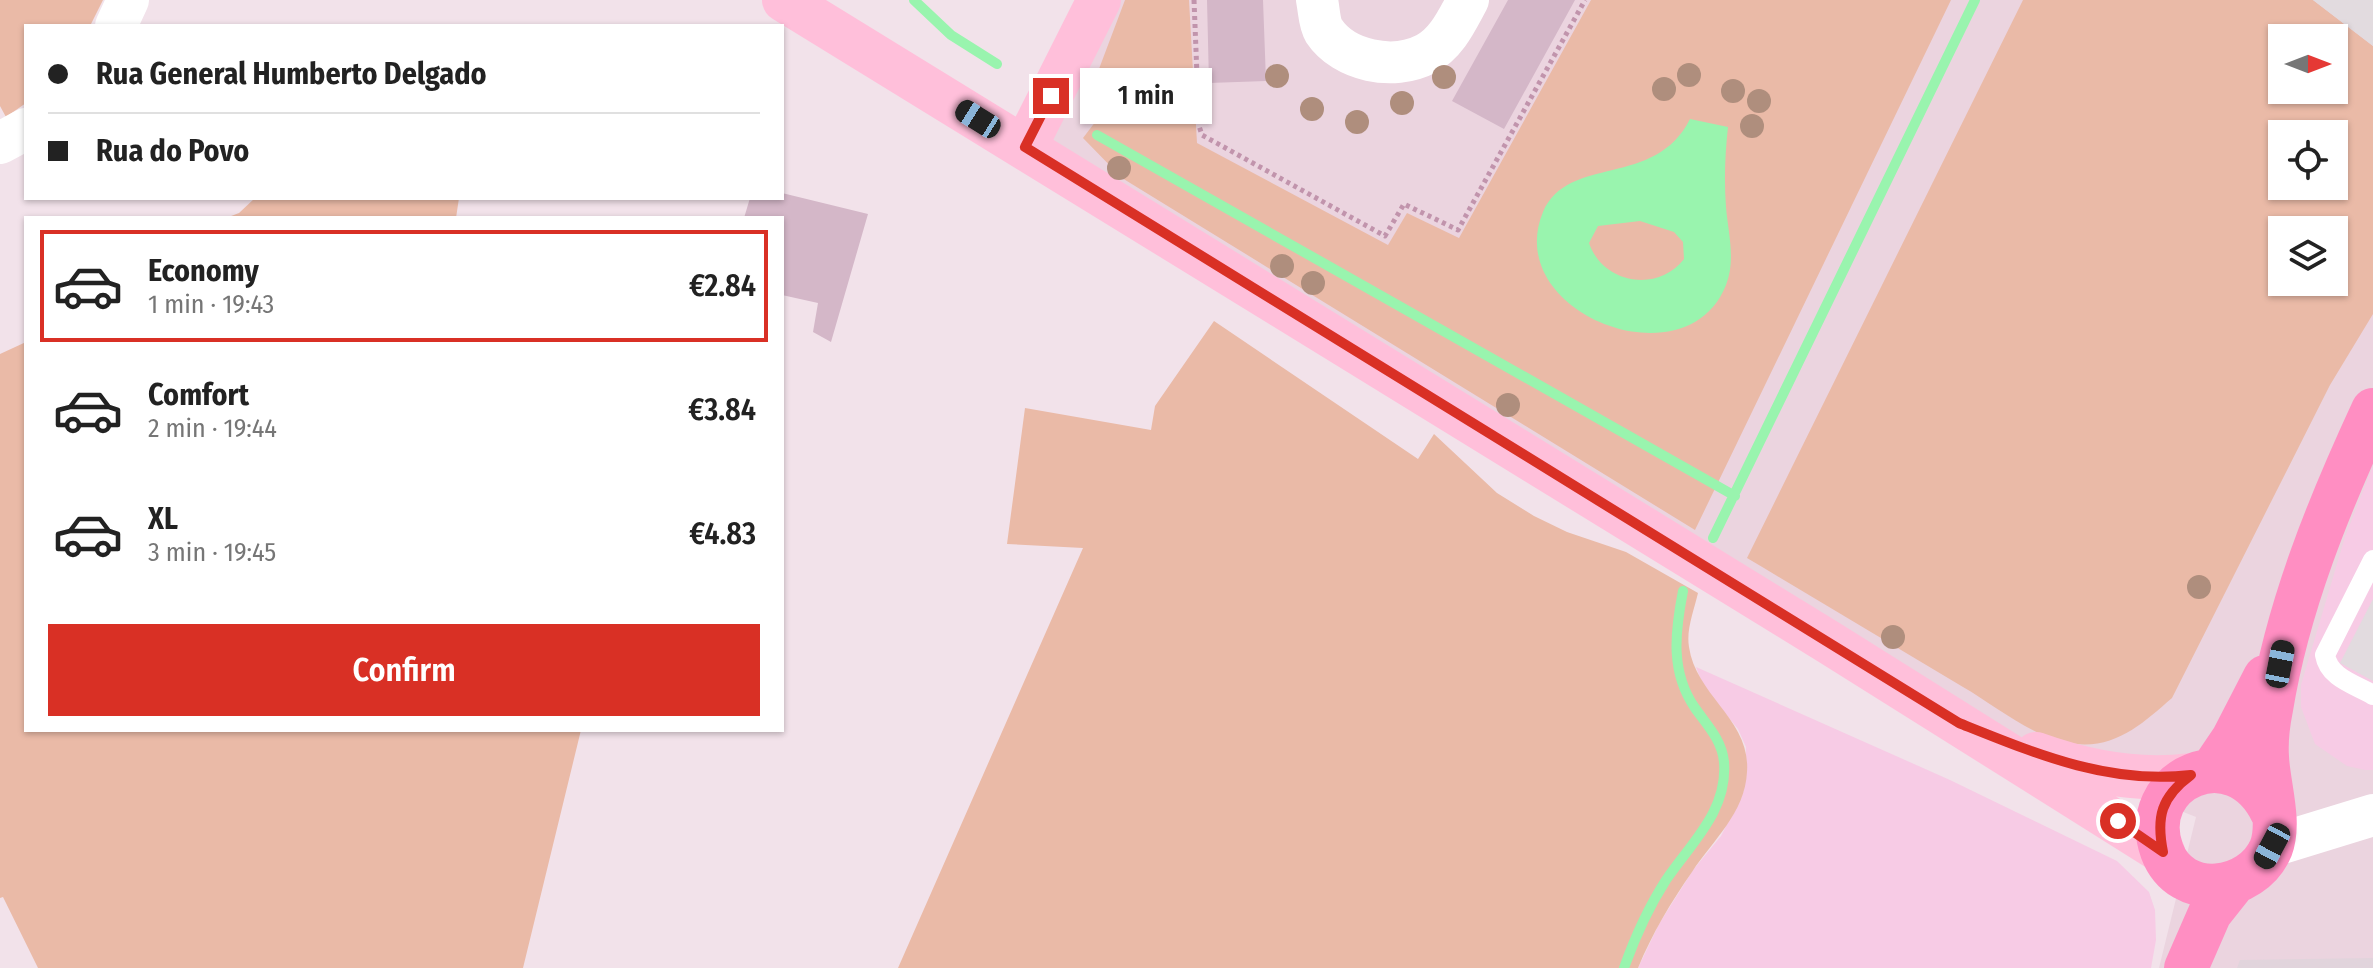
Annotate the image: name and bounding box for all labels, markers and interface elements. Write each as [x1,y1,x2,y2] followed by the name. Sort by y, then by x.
[2268,24,2348,104] north arrow
[2268,24,2348,296] map controls
[96,56,487,92] text: Rua General Humberto Delgado
[1079,68,1211,124] callout: 1 min
[1033,78,1069,114] route end
[1118,80,1174,111] text: 1 min
[951,96,1005,142] car
[2268,120,2348,200] button: locate
[96,133,249,169] text: Rua do Povo
[2268,216,2348,296] button: layers
[52,250,124,322] icon: car
[148,253,259,289] text: Economy
[689,268,756,304] text: €2.84
[148,289,274,320] text: 1 min · 19:43
[52,374,124,446] icon: car
[148,377,249,413] text: Comfort
[688,392,756,428] text: €3.84
[148,413,277,444] text: 2 min · 19:44
[52,498,124,570] icon: car
[148,501,178,537] text: XL
[689,516,756,552] text: €4.83
[148,537,276,568] text: 3 min · 19:45
[48,624,760,716] button: Confirm
[2264,638,2296,690] car
[2100,803,2136,839] route start
[2250,819,2294,873] car

